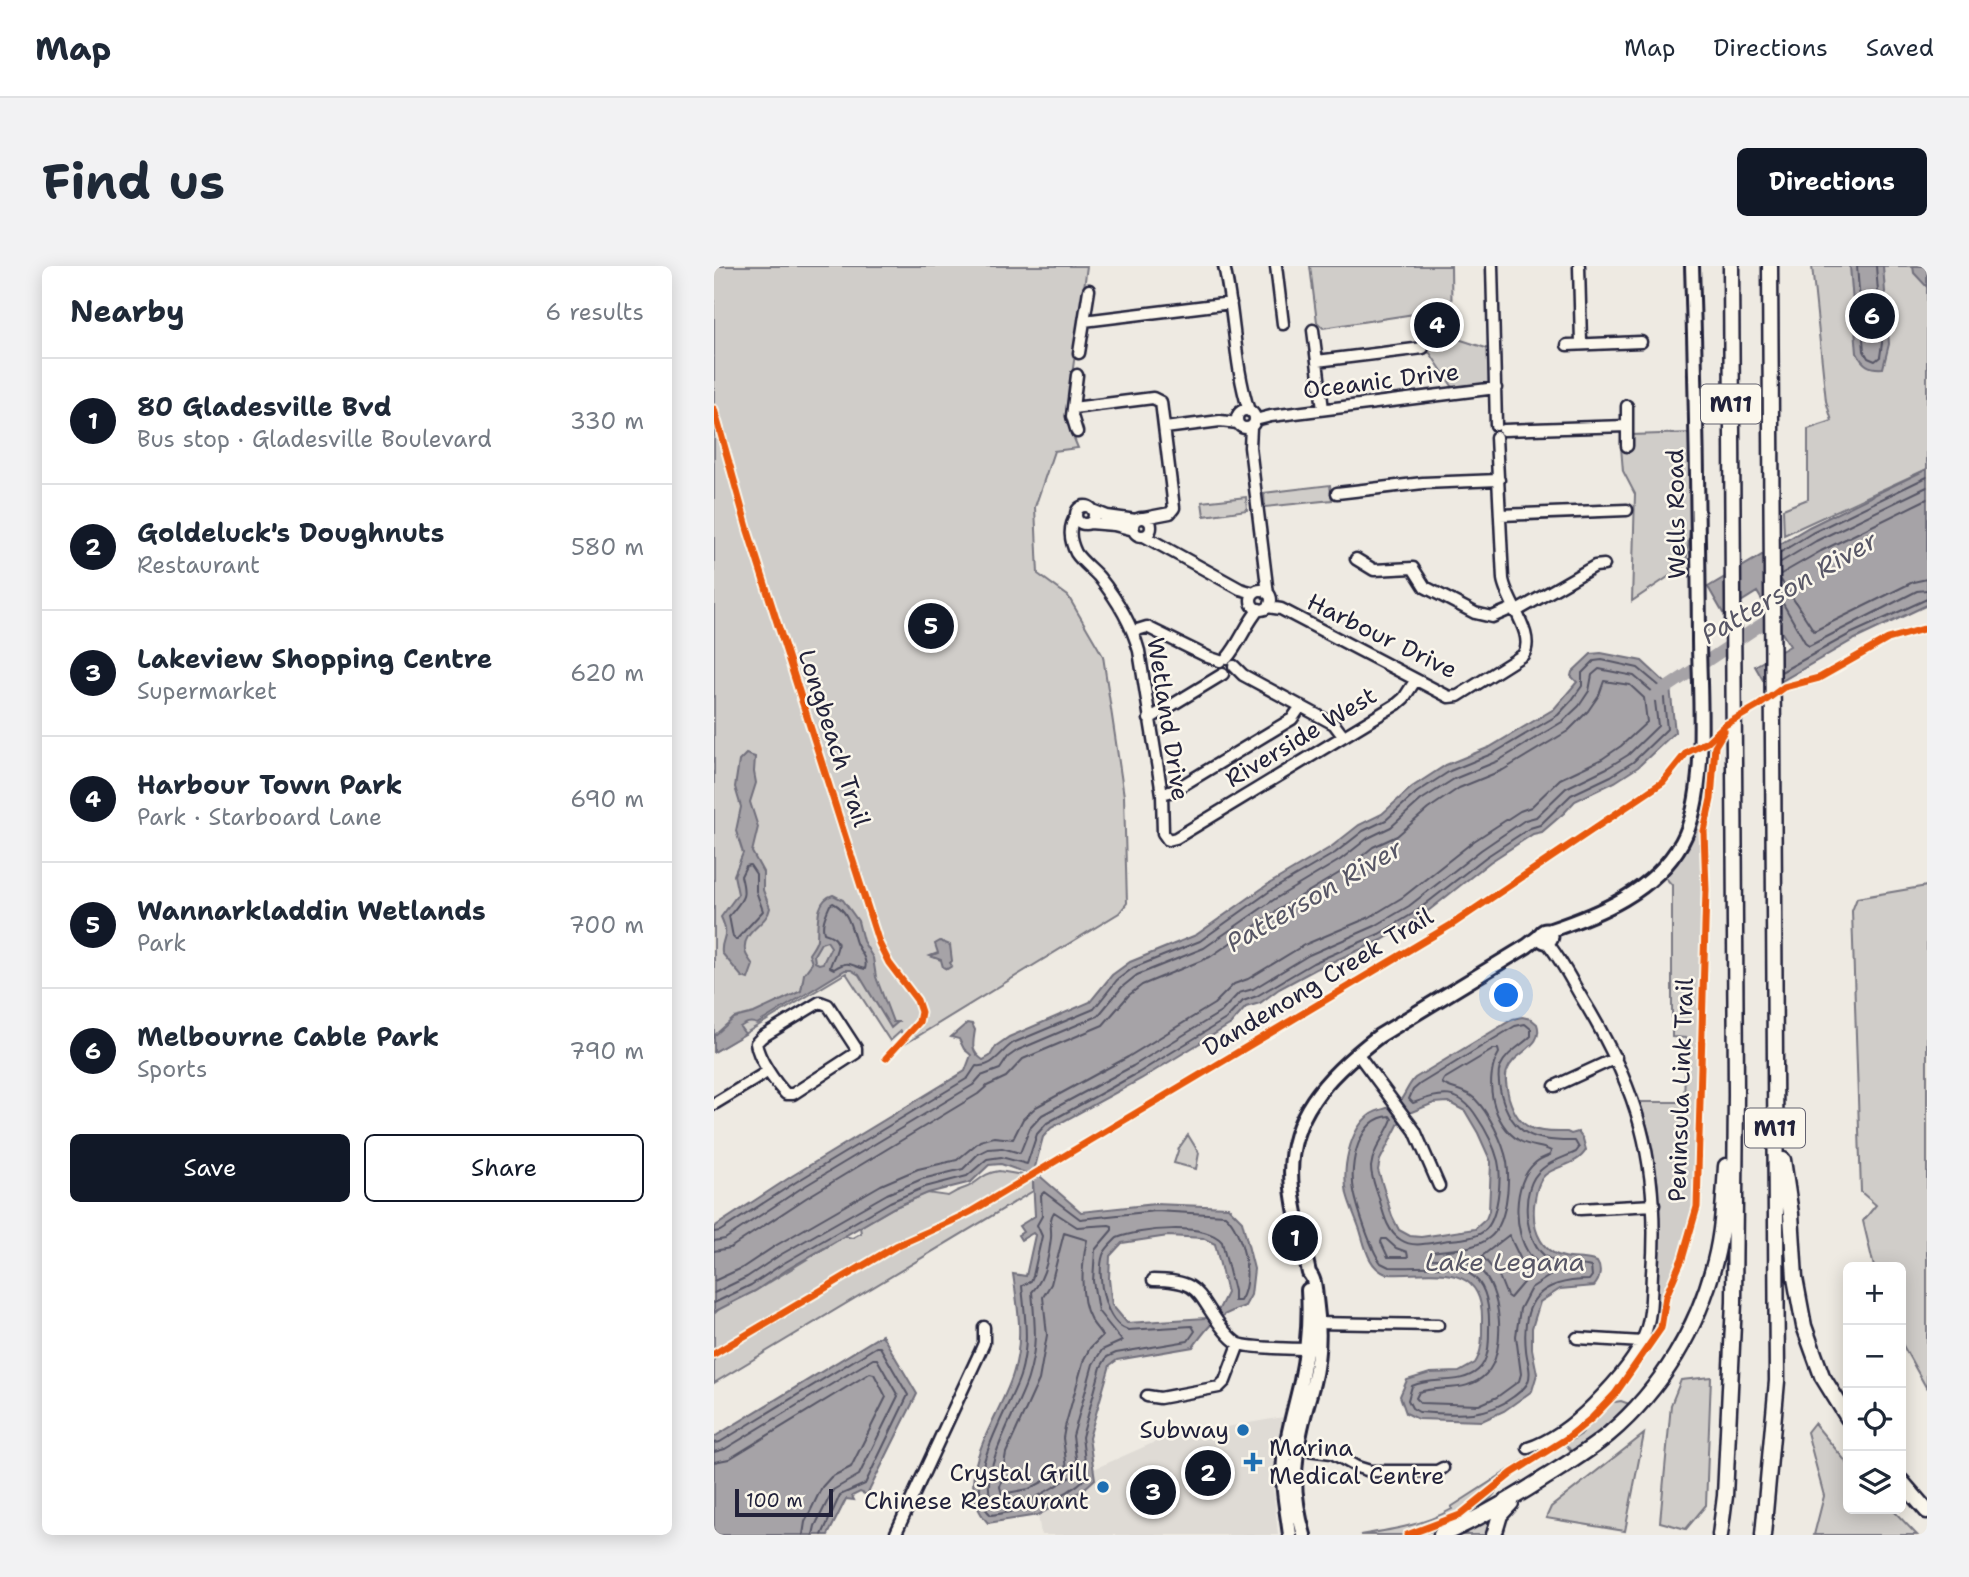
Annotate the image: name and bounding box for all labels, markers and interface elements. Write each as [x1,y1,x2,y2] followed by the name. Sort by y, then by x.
[35,26,111,71] text: Map
[1624,32,1675,64] text: Map
[1713,32,1828,64] text: Directions
[1866,32,1934,64] text: Saved
[1737,148,1927,216] button: Directions
[42,149,225,215] text: Find us
[1849,290,1895,342] pin: 6
[70,291,185,332] text: Nearby
[545,297,644,327] text: 6 results
[1414,299,1460,351] pin: 4
[1301,356,1461,406] street label: Oceanic Drive
[1701,385,1761,424] road number: M11
[137,389,392,424] text: 80 Gladesville Bvd
[88,406,98,436] text: 1
[570,406,644,436] text: 330 m
[137,424,492,454] text: Bus stop · Gladesville Boulevard
[1659,449,1693,579] street label: Wells Road
[137,515,444,550] text: Goldeluck's Doughnuts
[1694,522,1884,652] water label: Patterson River
[85,532,101,562] text: 2
[571,532,644,562] text: 580 m
[137,550,260,580] text: Restaurant
[1302,586,1462,686] street label: Harbour Drive
[908,600,954,652] pin: 5
[1139,635,1197,803] street label: Wetland Drive
[137,641,492,676] text: Lakeview Shopping Centre
[790,645,878,831] street label: Longbeach Trail
[85,658,101,688] text: 3
[570,658,644,688] text: 620 m
[137,676,277,706] text: Supermarket
[1219,679,1383,795] street label: Riverside West
[137,767,402,802] text: Harbour Town Park
[85,784,101,814] text: 4
[570,784,644,814] text: 690 m
[137,802,382,832] text: Park · Starboard Lane
[1219,830,1409,960] water label: Patterson River
[137,893,486,928] text: Wannarkladdin Wetlands
[1197,900,1440,1064] street label: Dandenong Creek Trail
[86,910,100,940] text: 5
[569,910,644,940] text: 700 m
[137,928,186,958] text: Park
[1661,977,1701,1203] street label: Peninsula Link Trail
[1489,978,1523,1012] your location
[137,1019,439,1054] text: Melbourne Cable Park
[85,1036,101,1066] text: 6
[569,1036,644,1066] text: 790 m
[137,1054,208,1084] text: Sports
[1745,1108,1805,1148] road number: M11
[70,1134,350,1202] button: Save
[364,1134,644,1202] button: Share
[1272,1212,1318,1264] pin: 1
[1425,1244,1585,1279] water label: Lake Legana
[1843,1262,1906,1514] map controls
[1843,1262,1906,1325] button: +
[1843,1325,1906,1388] button: −
[1843,1388,1906,1451] button: locate
[1140,1414,1229,1446] place label: Subway
[1235,1422,1251,1438] marker: Subway
[1269,1432,1445,1492] place label: Marina Medical Centre
[1185,1447,1231,1499] pin: 2
[1843,1451,1906,1514] button: layers
[1243,1452,1263,1472] marker: Marina Medical Centre
[864,1457,1090,1517] place label: Crystal Grill Chinese Restaurant
[1130,1466,1176,1518] pin: 3
[1095,1479,1111,1495] marker: Crystal Grill Chinese Restaurant
[735,1486,833,1518] scale bar
[746,1488,803,1513] text: 100 m

